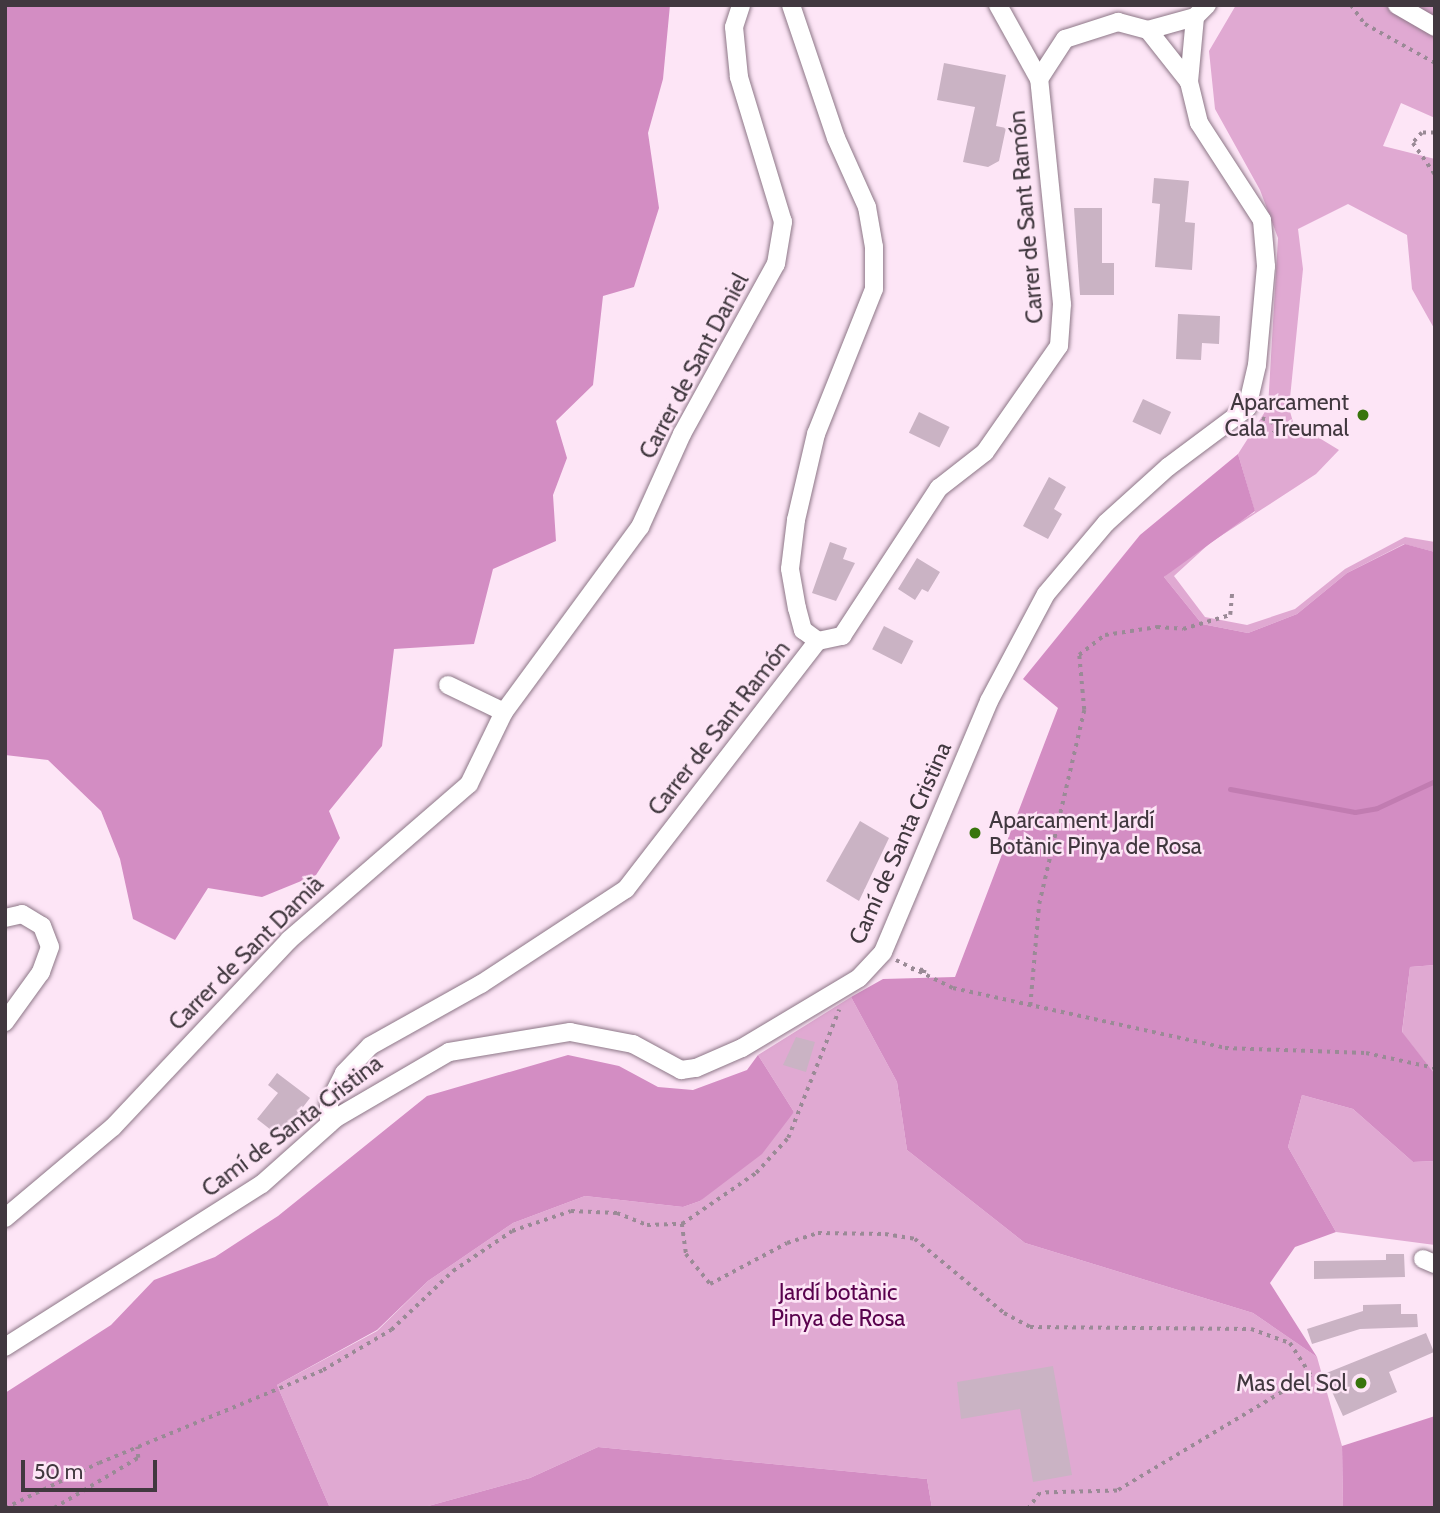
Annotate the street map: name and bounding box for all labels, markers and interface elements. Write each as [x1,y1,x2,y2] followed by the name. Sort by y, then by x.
[1003,109,1049,325] street label: Carrer de Sant Ramón
[633,269,755,463] street label: Carrer de Sant Daniel
[1224,388,1349,442] place label: Aparcament Cala Treumal
[1355,407,1371,423] marker: Aparcament Cala Treumal
[642,635,796,821] street label: Carrer de Sant Ramón
[843,738,957,948] street label: Camí de Santa Cristina
[989,806,1202,860] place label: Aparcament Jardí Botànic Pinya de Rosa
[967,825,983,841] marker: Aparcament Jardí Botànic Pinya de Rosa
[163,870,329,1036] street label: Carrer de Sant Damià
[196,1049,388,1203] street label: Camí de Santa Cristina
[771,1278,905,1332] park label: Jardí botànic Pinya de Rosa
[1236,1369,1347,1397] place label: Mas del Sol
[1353,1375,1369,1391] marker: Mas del Sol
[24,1446,161,1490] scale bar
[34,1459,83,1484] text: 50 m

